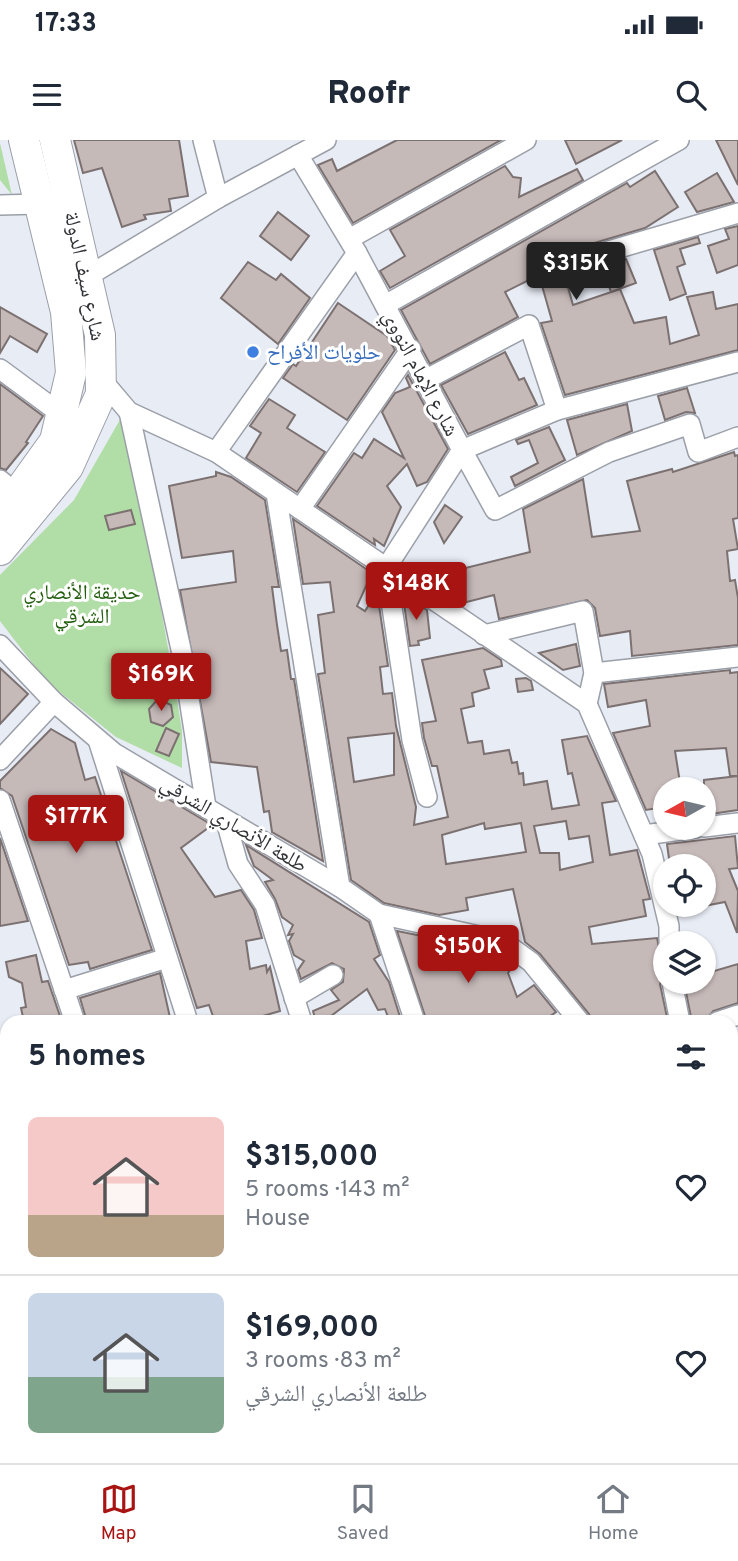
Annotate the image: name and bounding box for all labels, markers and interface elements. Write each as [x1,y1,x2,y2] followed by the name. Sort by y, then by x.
[35,8,97,41] text: 17:33
[327,75,411,115] text: Roofr
[28,76,66,114] icon: menu
[672,76,710,114] icon: search
[57,209,110,343] street label: شارع سيف الدولة
[527,242,625,302] pin: $315K
[542,250,610,279] text: $315K
[374,306,464,442] street label: شارع الإمام النووي
[267,340,381,367] place label: حلويات الأفراح
[245,344,261,360] marker: حلويات الأفراح
[367,562,465,622] pin: $148K
[382,570,450,599] text: $148K
[23,580,141,632] park label: حديقة الأنصاري الشرقي
[112,654,210,713] pin: $169K
[127,661,195,690] text: $169K
[154,771,312,881] street label: طلعة الأنصاري الشرقي
[653,777,716,840] north arrow
[653,777,716,994] map controls
[27,796,125,855] pin: $177K
[44,803,108,832] text: $177K
[653,854,716,917] button: locate
[419,926,517,985] pin: $150K
[653,931,716,994] button: layers
[434,933,502,962] text: $150K
[672,1038,710,1076] icon: filters
[28,1039,146,1076] text: 5 homes
[245,1139,378,1176] text: $315,000
[84,1145,168,1229] icon: home
[672,1168,710,1206] icon: heart
[245,1176,410,1205] text: 5 rooms · 143 m²
[245,1205,310,1234] text: House
[245,1310,379,1347] text: $169,000
[84,1321,168,1405] icon: home
[672,1344,710,1382] icon: heart
[245,1347,401,1376] text: 3 rooms · 83 m²
[245,1381,427,1410] text: طلعة الأنصاري الشرقي
[100,1480,138,1546] tab: Map
[337,1480,389,1546] tab: Saved
[588,1480,638,1546] tab: Home

